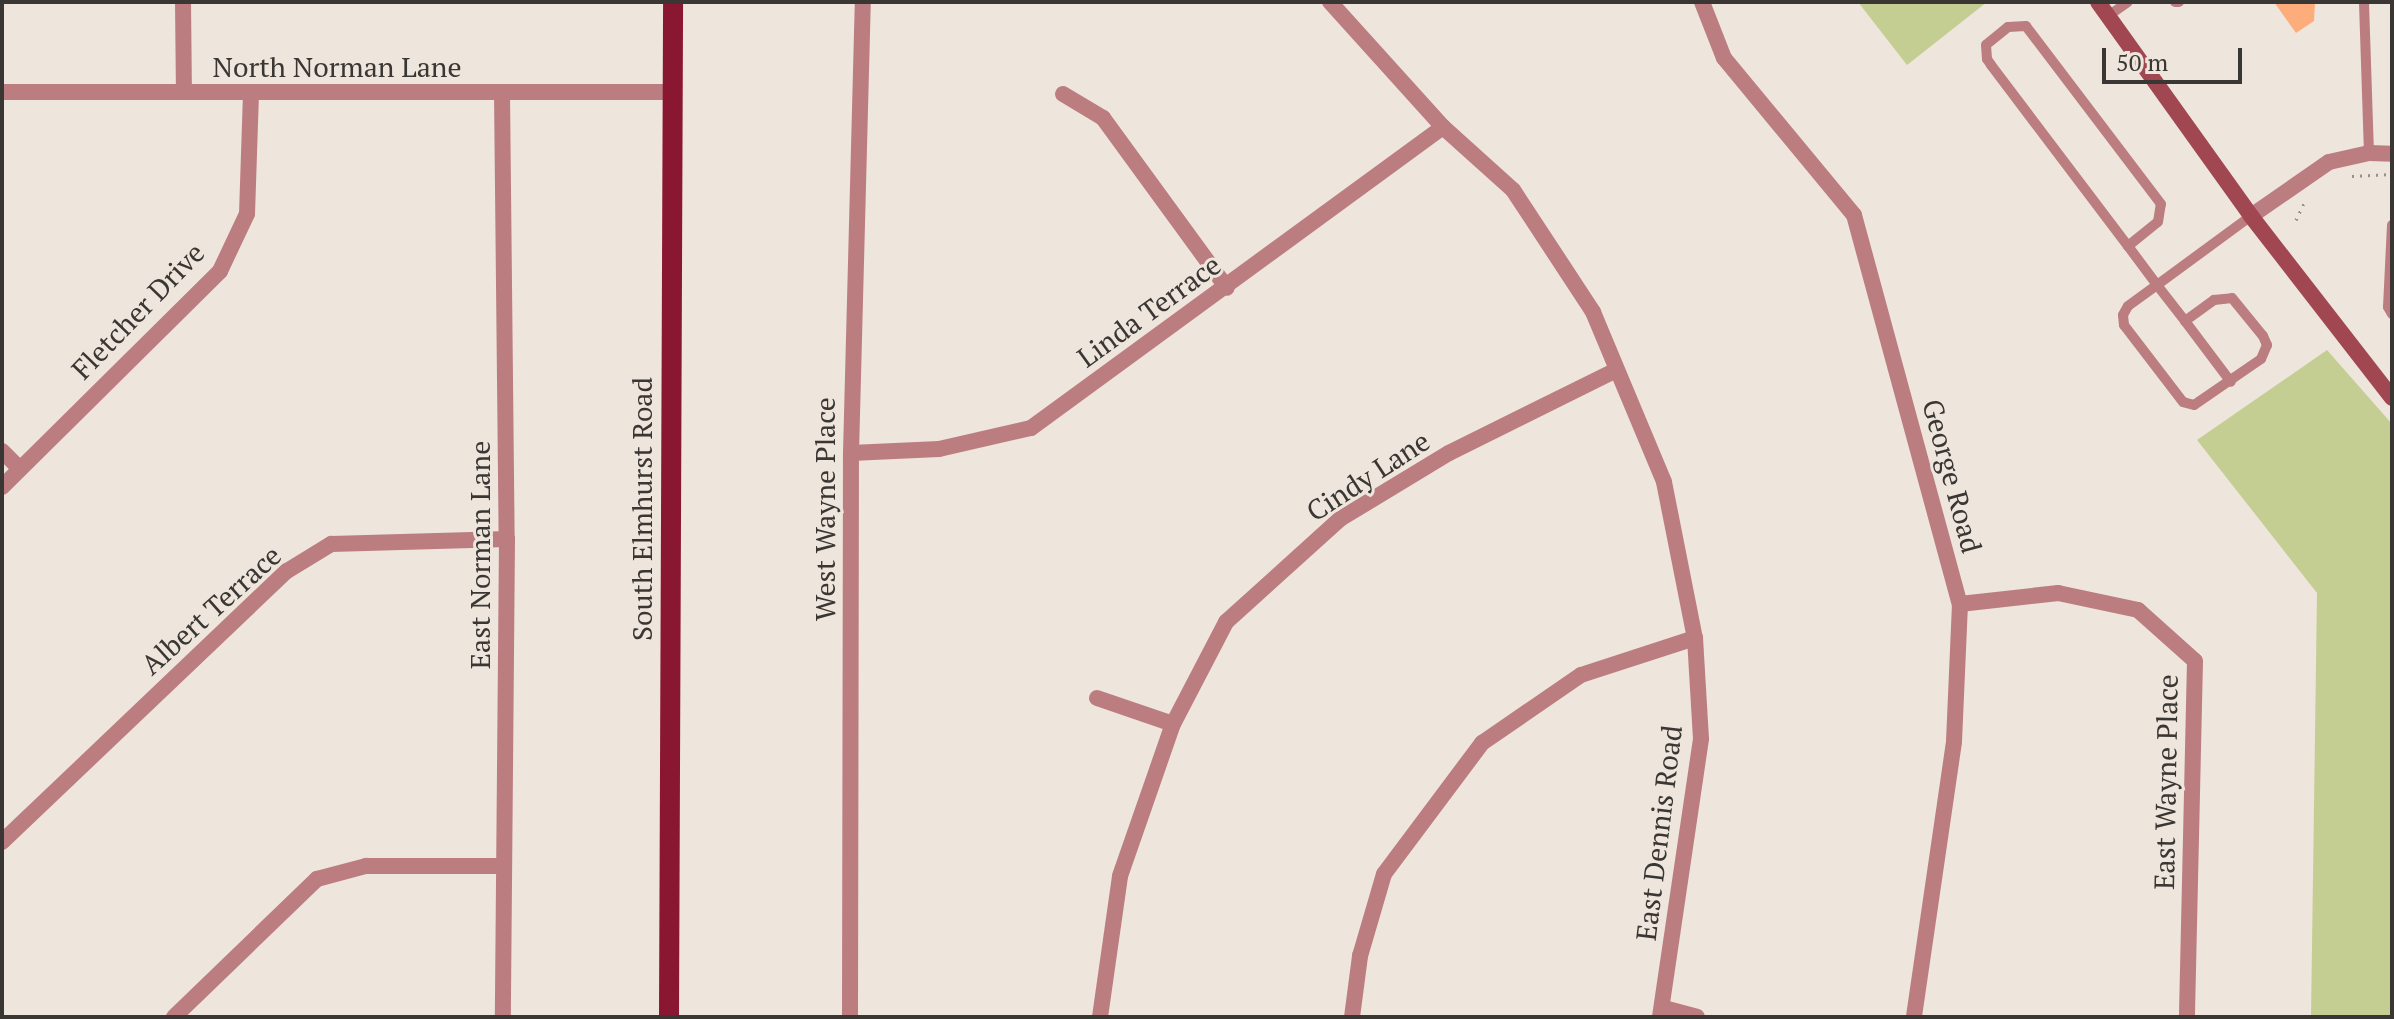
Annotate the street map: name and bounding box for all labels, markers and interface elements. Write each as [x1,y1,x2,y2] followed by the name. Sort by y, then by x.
[2106,32,2246,82] scale bar
[2116,46,2168,78] text: 50 m
[212,50,462,84] street label: North Norman Lane
[65,236,211,386] street label: Fletcher Drive
[1071,248,1227,374] street label: Linda Terrace
[625,377,659,641] street label: South Elmhurst Road
[1915,396,1989,556] street label: George Road
[808,397,842,621] street label: West Wayne Place
[1300,424,1436,528] street label: Cindy Lane
[463,441,497,669] street label: East Norman Lane
[134,538,288,682] street label: Albert Terrace
[2147,674,2185,890] street label: East Wayne Place
[1629,723,1689,943] street label: East Dennis Road

